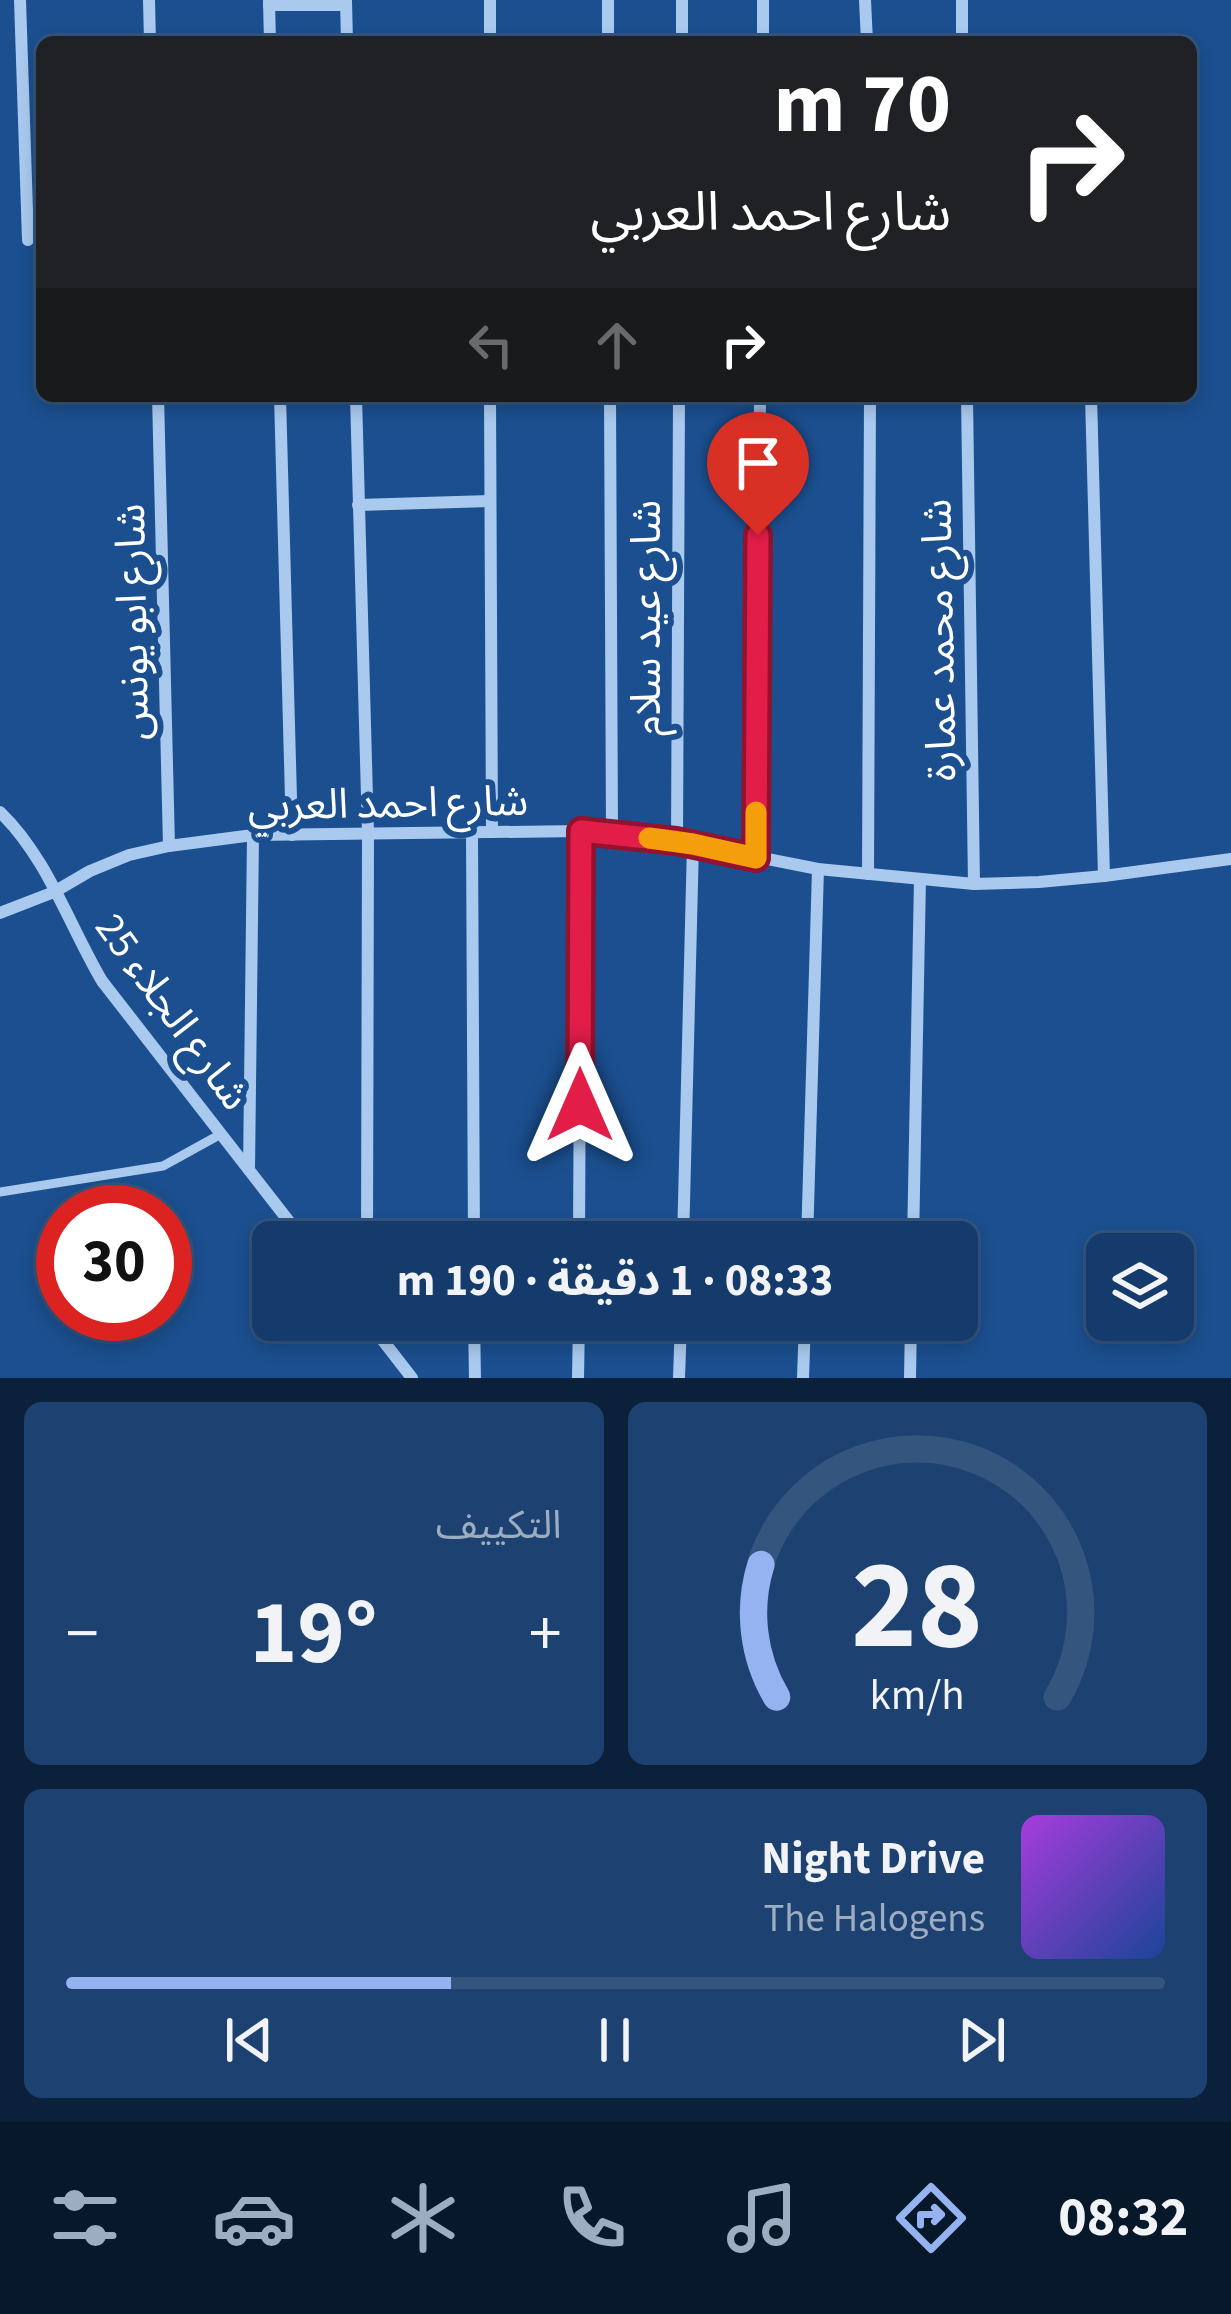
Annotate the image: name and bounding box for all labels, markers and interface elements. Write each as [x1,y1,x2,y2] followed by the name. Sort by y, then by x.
[773,45,951,165] text: 70 m
[993,84,1149,240] icon: right
[590,175,951,252] text: شارع احمد العربي
[458,312,524,378] icon: left
[584,312,650,378] icon: ahead
[710,312,776,378] icon: right
[707,412,809,535] pin
[725,430,791,496] icon: arrive
[908,498,972,782] street label: شارع محمد عمارة
[617,500,677,736] street label: شارع عيد سلام
[101,503,165,741] street label: شارع ابو يونس
[247,772,529,837] street label: شارع احمد العربي
[80,901,264,1123] street label: شارع الجلاء 25
[517,1042,643,1168] position arrow
[36,1185,192,1341] speed limit sign: 30
[1086,1233,1194,1341] map controls
[1086,1233,1194,1341] button: layers
[397,1249,833,1313] text: 08:33 · 1 دقيقة · 190 m
[436,1498,562,1554] text: التكييف
[851,1518,983,1696] text: 28
[250,1570,378,1698] text: 19°
[66,1587,99,1681] text: −
[529,1587,561,1681] text: +
[870,1664,965,1725] text: km/h
[761,1827,985,1891] text: Night Drive
[763,1891,985,1947] text: The Halogens
[216,2007,282,2073] icon: previous
[582,2007,648,2073] icon: pause
[949,2007,1015,2073] icon: next
[43,2176,127,2260] icon: filters
[212,2176,296,2260] icon: car
[381,2176,465,2260] icon: climate
[550,2176,634,2260] icon: phone
[720,2176,804,2260] icon: music
[889,2176,973,2260] icon: directions
[1058,2180,1188,2257] text: 08:32

